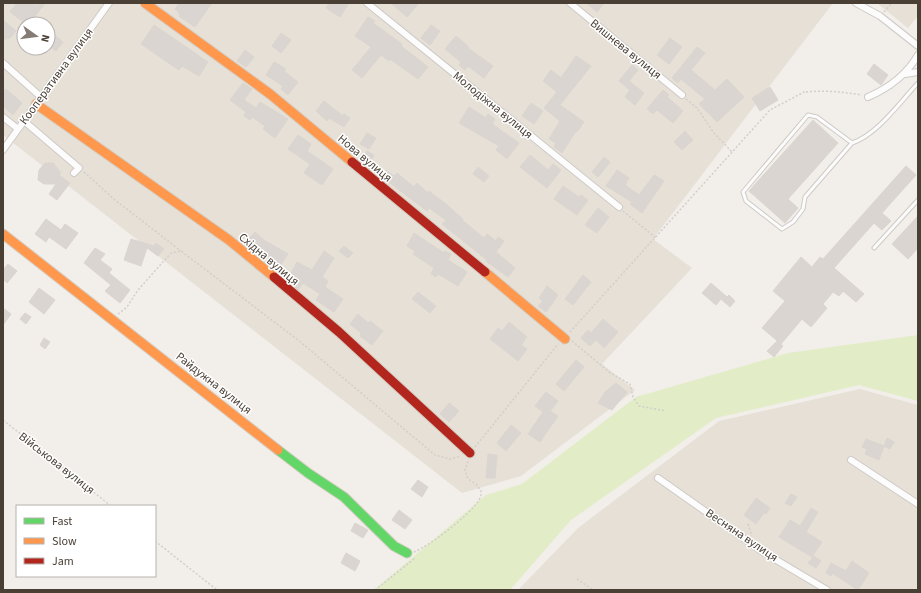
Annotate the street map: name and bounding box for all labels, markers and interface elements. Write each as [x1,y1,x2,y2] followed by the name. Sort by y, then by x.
[586,15,665,84] street label: Вишнева вулиця
[16,16,56,56] north arrow
[15,24,97,128] street label: Кооперативна вулиця
[37,33,53,44] text: N
[449,68,536,143] street label: Молодіжна вулиця
[334,131,396,186] street label: Нова вулиця
[235,229,303,290] street label: Східна вулиця
[172,348,255,418] street label: Райдужна вулиця
[15,428,98,499] street label: Військова вулиця
[16,505,156,577] legend
[702,505,781,566] street label: Весняна вулиця
[52,513,72,530] text: Fast
[52,533,77,550] text: Slow
[52,553,74,570] text: Jam

